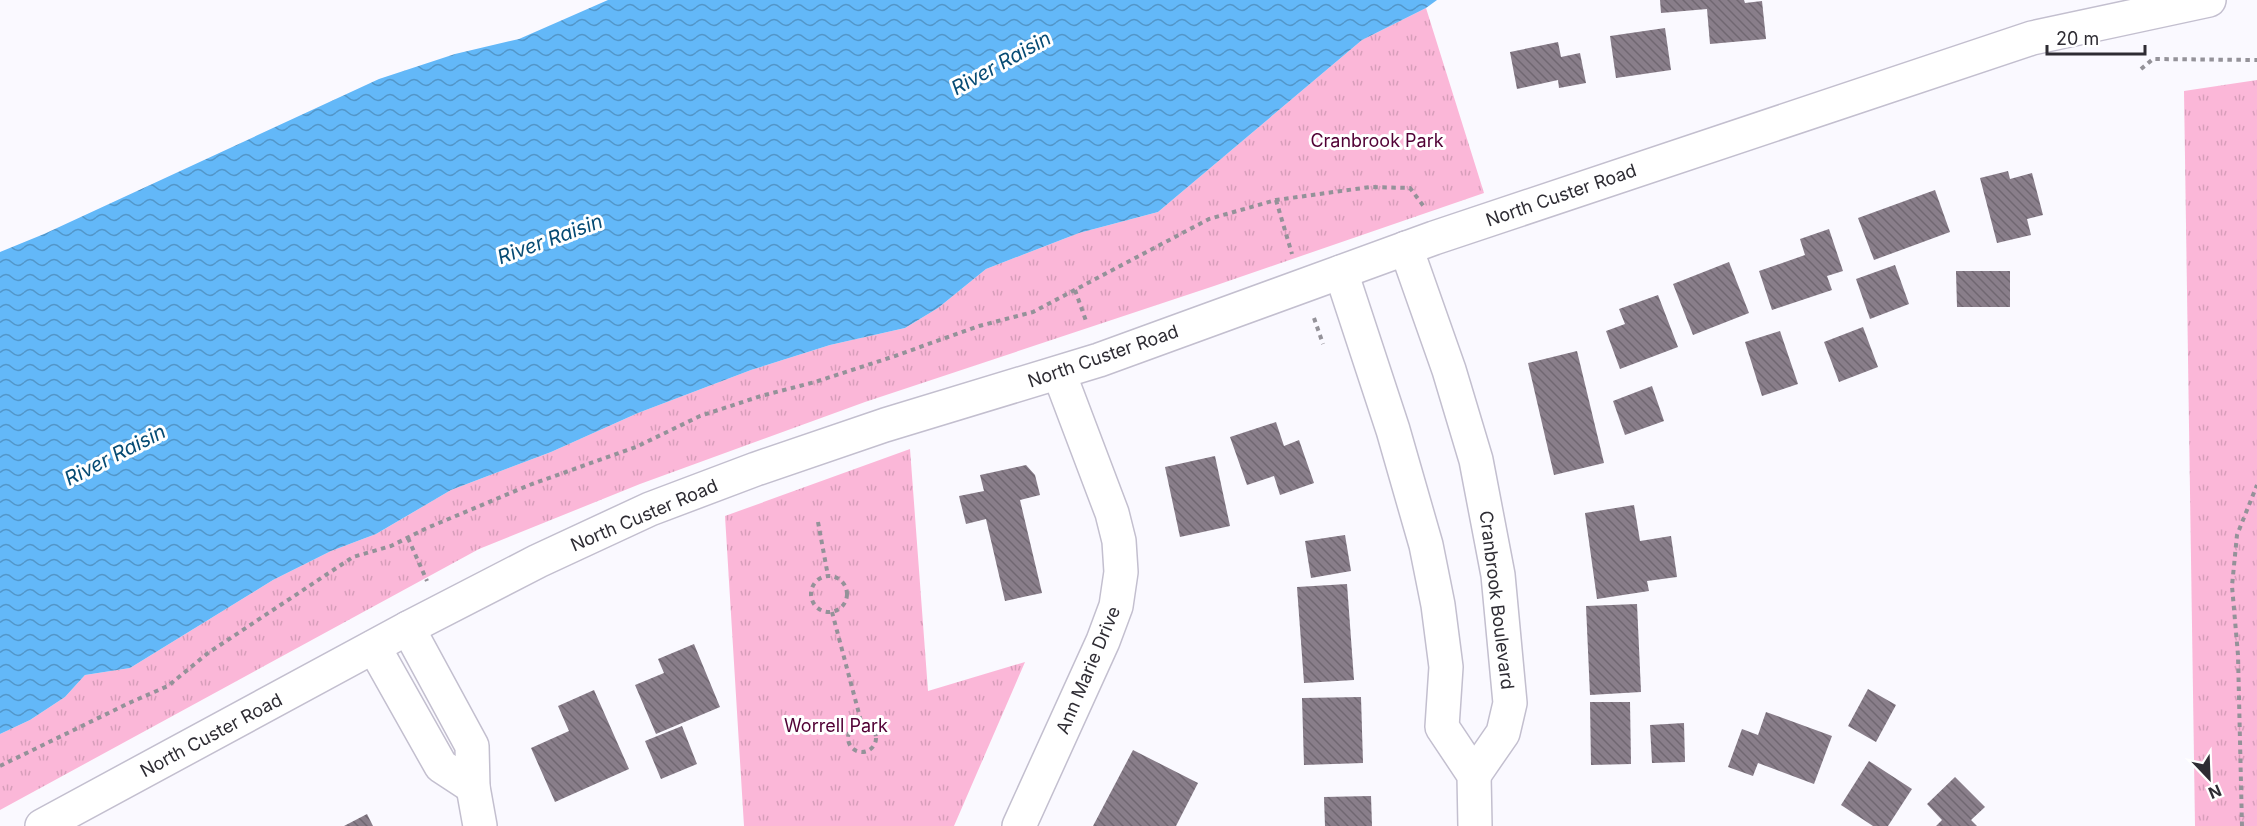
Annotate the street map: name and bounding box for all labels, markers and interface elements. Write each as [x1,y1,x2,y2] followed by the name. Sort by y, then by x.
[2047,18,2144,56] scale bar
[947,26,1055,100] water label: River Raisin
[2056,28,2099,49] text: 20 m
[1310,130,1444,151] park label: Cranbrook Park
[1483,159,1639,231] street label: North Custer Road
[494,209,606,269] water label: River Raisin
[1025,320,1181,392] street label: North Custer Road
[60,419,170,491] water label: River Raisin
[567,475,721,555] street label: North Custer Road
[1476,509,1518,691] street label: Cranbrook Boulevard
[1052,603,1124,737] street label: Ann Marie Drive
[136,689,286,781] street label: North Custer Road
[784,715,888,736] park label: Worrell Park
[2179,748,2239,808] north arrow
[2205,780,2224,803] text: N

